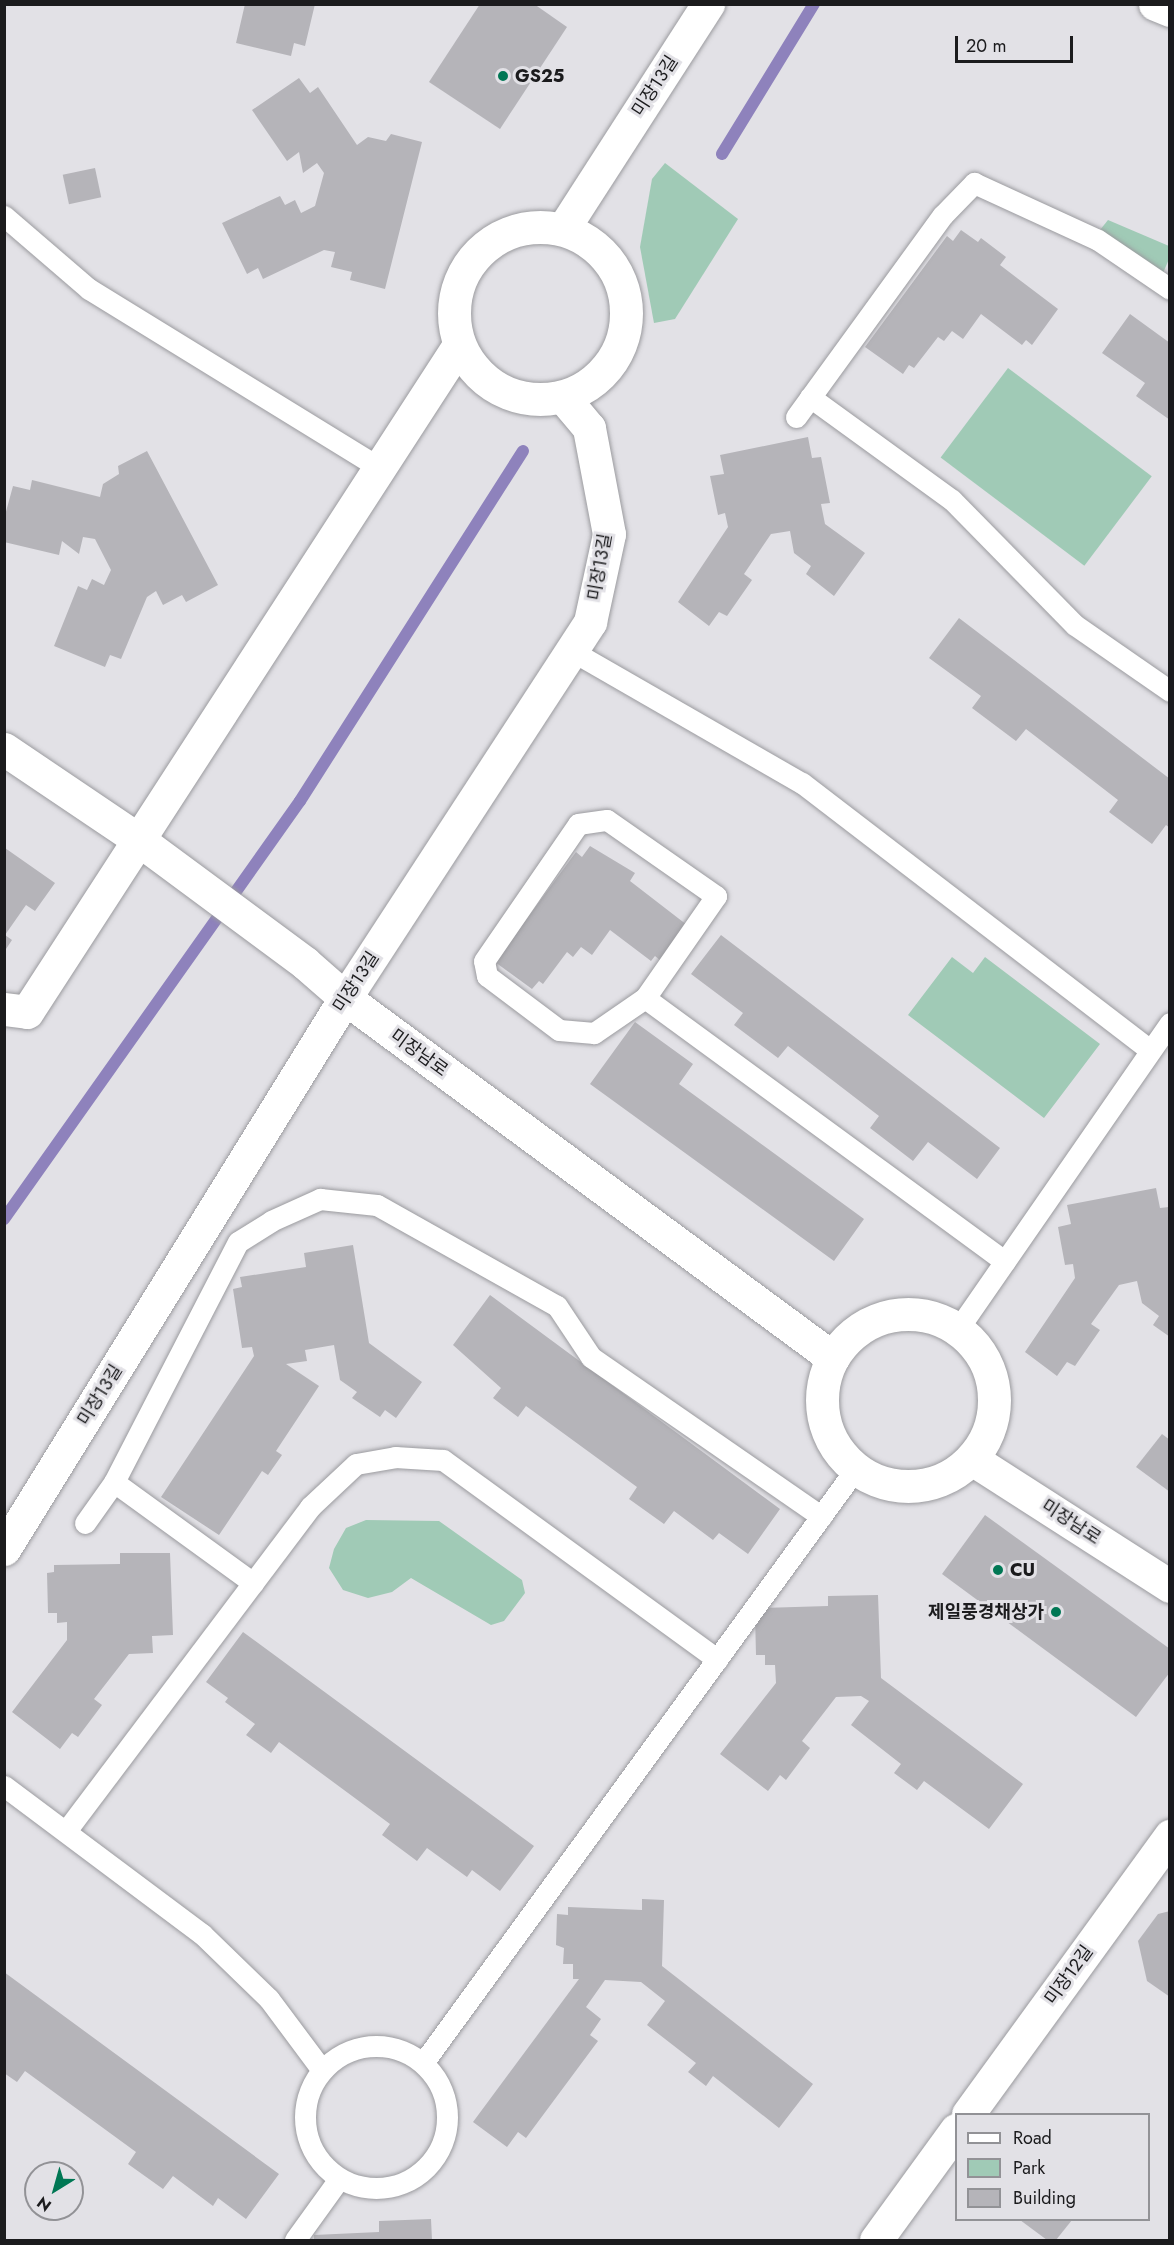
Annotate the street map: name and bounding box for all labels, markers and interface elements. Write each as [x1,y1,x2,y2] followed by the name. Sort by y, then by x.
[958,24,1076,62] scale bar
[966,33,1006,59] text: 20 m
[628,52,682,120] street label: 미장13길
[515,65,564,87] place label: GS25
[496,69,510,83] marker: GS25
[583,532,617,602] street label: 미장13길
[329,948,383,1016] street label: 미장13길
[386,1025,452,1081] street label: 미장남로
[73,1361,127,1429] street label: 미장13길
[1037,1495,1105,1549] street label: 미장남로
[1010,1559,1035,1581] place label: CU
[991,1563,1005,1577] marker: CU
[928,1601,1044,1623] place label: 제일풍경채상가
[1049,1605,1063,1619] marker: 제일풍경채상가
[1040,1941,1098,2009] street label: 미장12길
[955,2113,1150,2221] legend
[1013,2125,1052,2151] text: Road
[1013,2155,1045,2181] text: Park
[24,2161,84,2221] north arrow
[1013,2185,1076,2211] text: Building
[32,2191,56,2217] text: N

